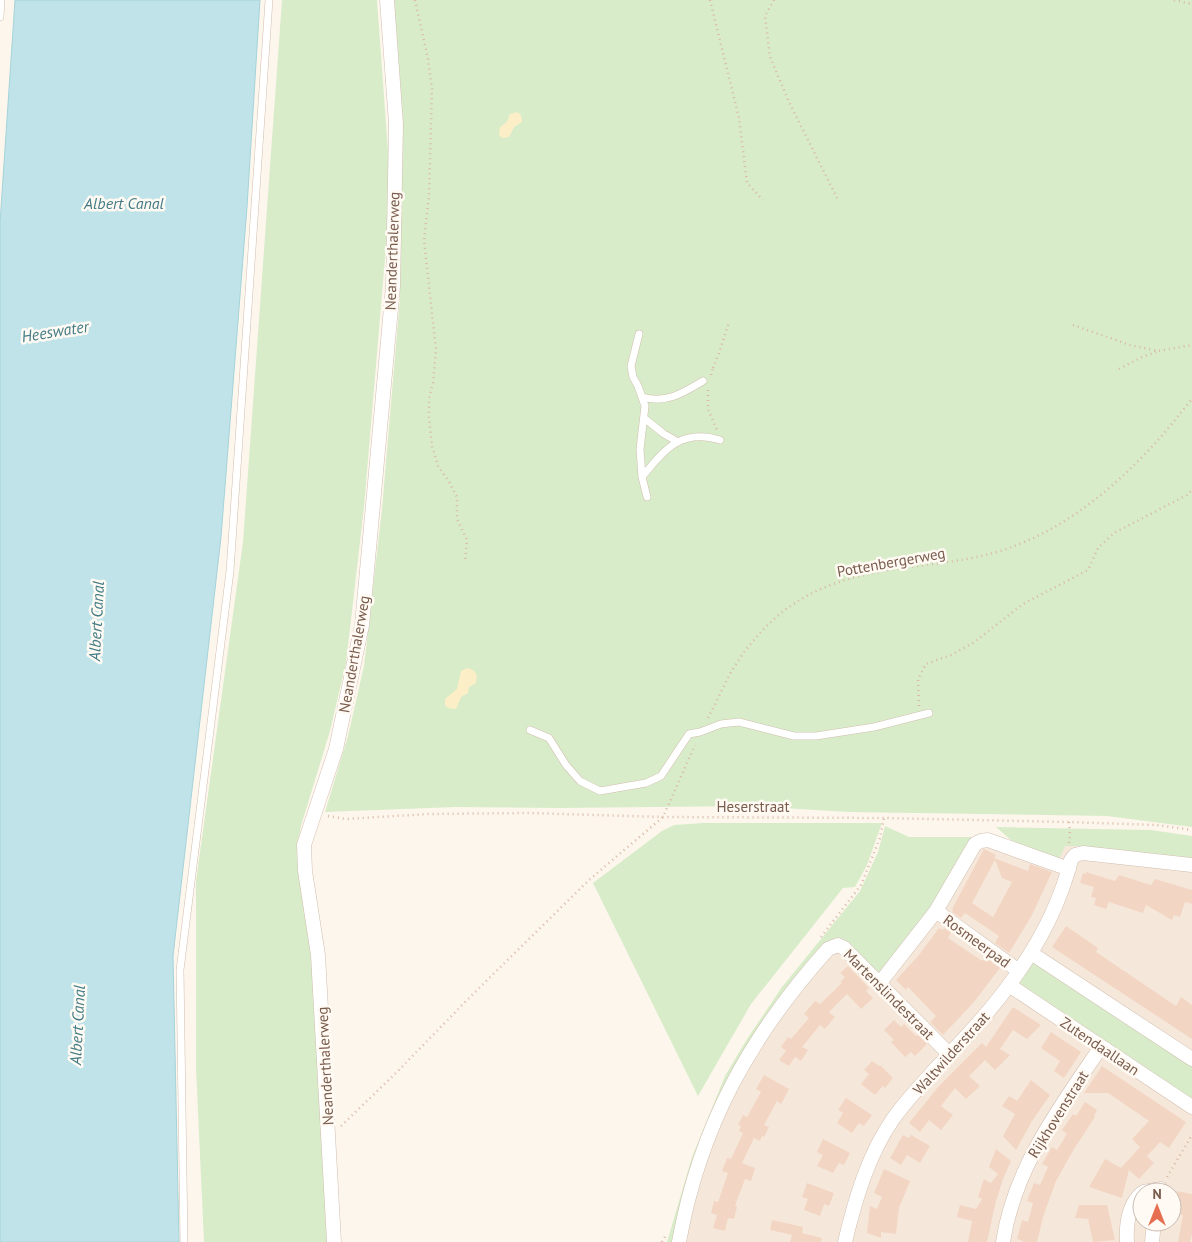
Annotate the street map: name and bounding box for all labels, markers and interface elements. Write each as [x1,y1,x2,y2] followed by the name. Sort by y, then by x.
[380,191,404,311] street label: Neanderthalerweg
[83,193,165,213] water label: Albert Canal
[20,316,92,346] water label: Heeswater
[835,543,947,581] street label: Pottenbergerweg
[84,580,108,662] water label: Albert Canal
[334,594,374,714] street label: Neanderthalerweg
[716,797,790,816] street label: Heserstraat
[940,910,1014,972] street label: Rosmeerpad
[840,945,938,1043] street label: Martenslindestraat
[65,984,89,1066] water label: Albert Canal
[312,1006,338,1126] street label: Neanderthalerweg
[909,1007,993,1099] street label: Waltwilderstraat
[1057,1013,1143,1079] street label: Zutendaallaan
[1024,1067,1092,1161] street label: Rijkhovenstraat
[1132,1182,1182,1232] north arrow
[1152,1185,1162,1203] text: N

